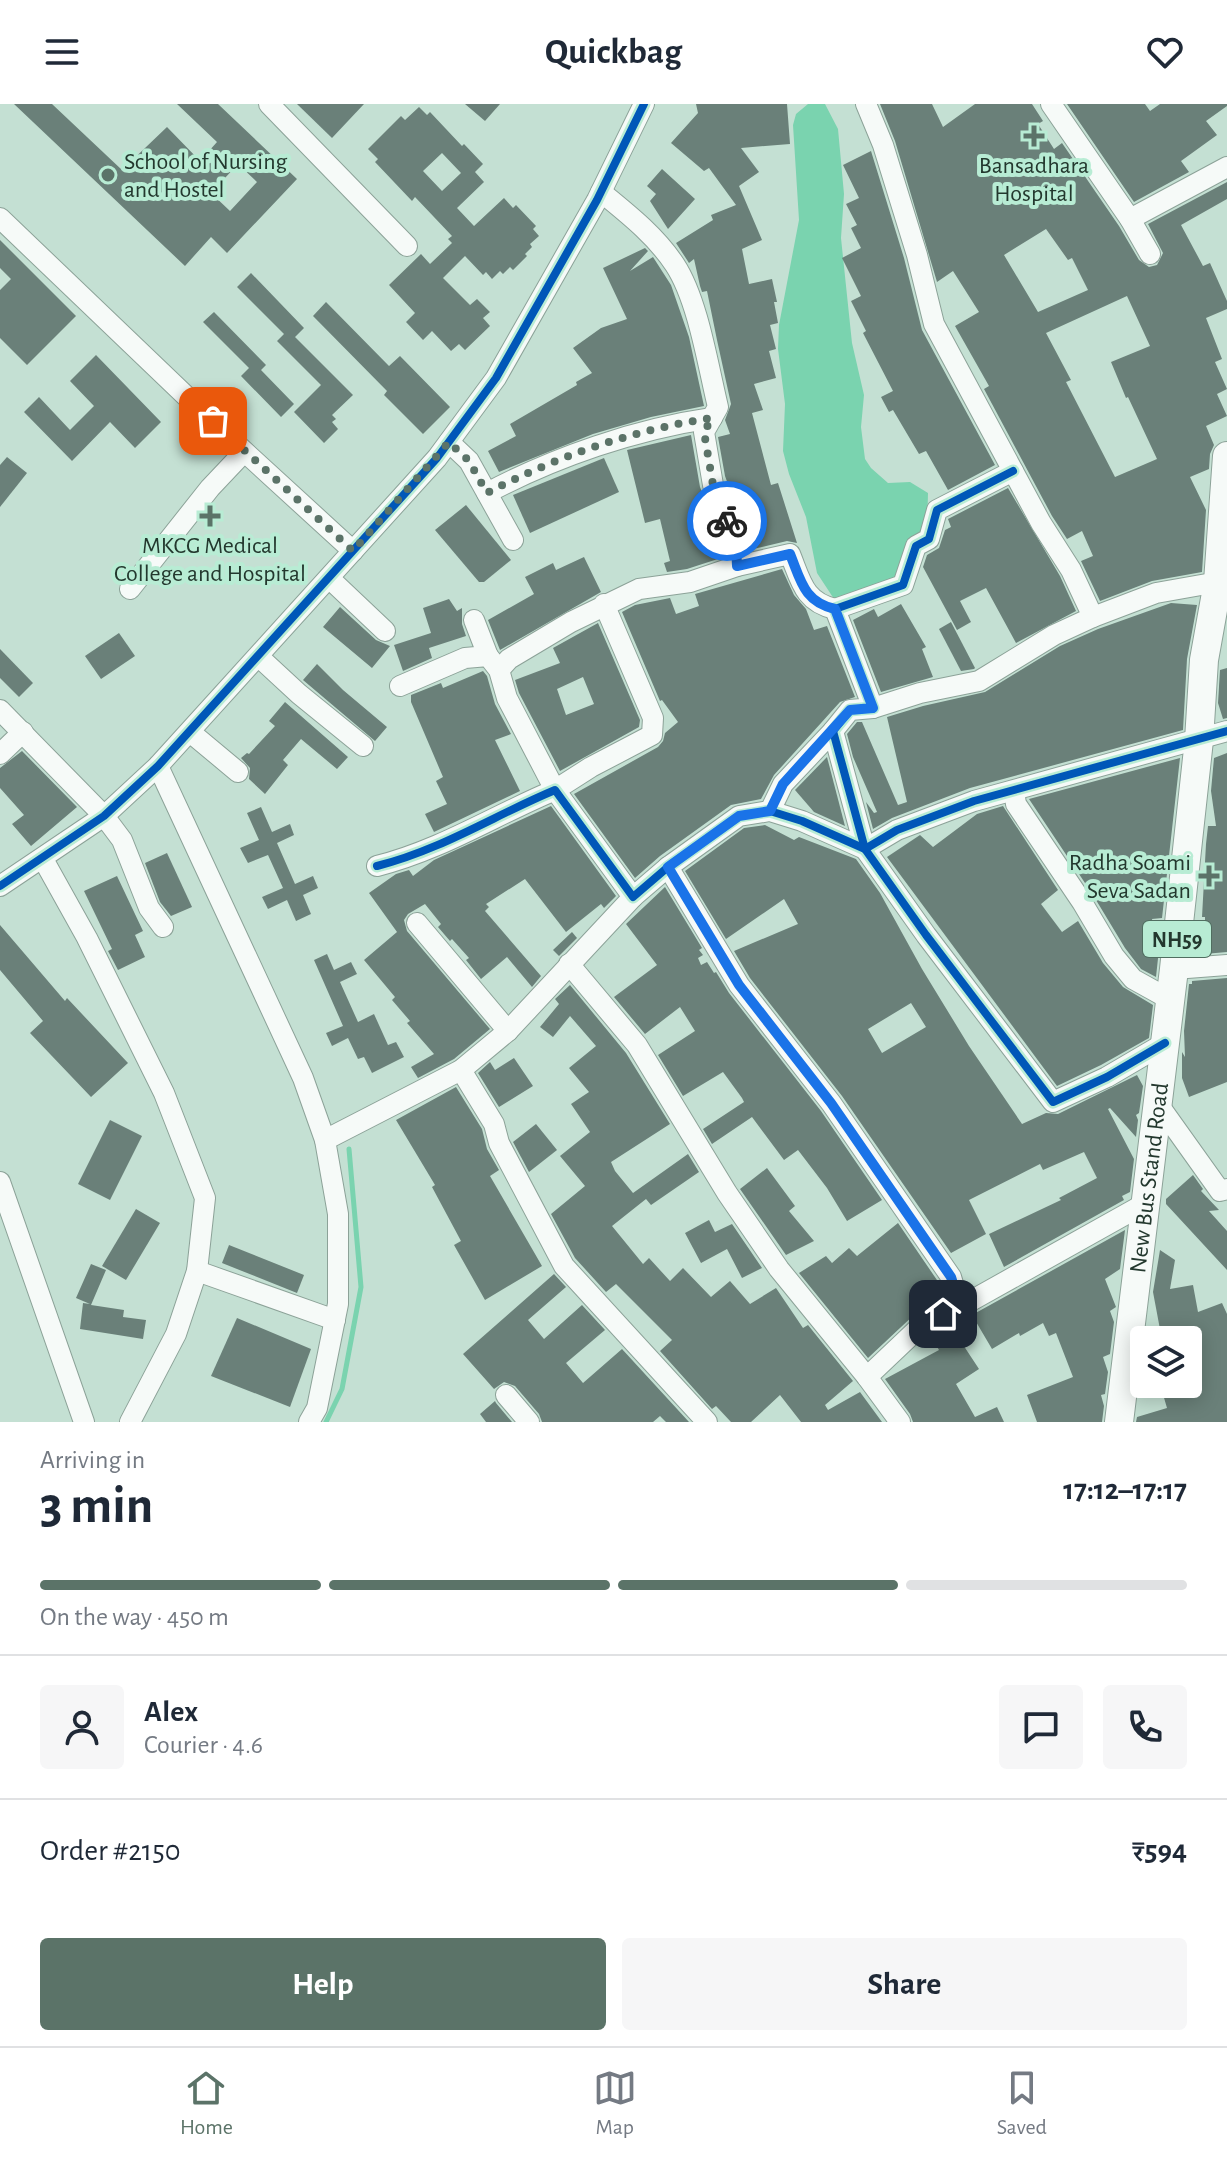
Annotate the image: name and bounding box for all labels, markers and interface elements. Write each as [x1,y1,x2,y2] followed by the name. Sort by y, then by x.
[40,30,84,74] icon: menu
[1143,30,1187,74] icon: heart
[545,34,682,70] text: Quickbag
[1023,125,1045,147] marker: Bansadhara Hospital
[124,150,288,202] place label: School of Nursing and Hostel
[979,154,1089,206] place label: Bansadhara Hospital
[99,166,117,184] marker: School of Nursing and Hostel
[179,387,247,455] pin
[191,399,235,443] icon: bag
[687,481,767,561] courier
[705,499,749,543] icon: bike
[199,505,221,527] marker: MKCG Medical College and Hospital
[114,534,306,586] place label: MKCG Medical College and Hospital
[1069,851,1191,903] place label: Radha Soami Seva Sadan
[1198,865,1220,887] marker: Radha Soami Seva Sadan
[1143,921,1211,957] road number: NH59
[1126,1081,1173,1274] street label: New Bus Stand Road
[909,1280,977,1348] pin
[921,1292,965,1336] icon: home
[1130,1326,1202,1398] map controls
[1130,1326,1202,1398] button: layers
[40,1447,145,1473] text: Arriving in
[1063,1475,1187,1505] text: 17:12–17:17
[40,1480,153,1532] text: 3 min
[40,1604,229,1630] text: On the way · 450 m
[40,1685,124,1769] button: person
[999,1685,1083,1769] button: chat
[1103,1685,1187,1769] button: phone
[144,1697,198,1727] text: Alex
[144,1732,263,1758] text: Courier · 4.6
[40,1836,181,1866] text: Order #2150
[1132,1836,1187,1866] text: ₹594
[40,1938,606,2030] button: Help
[622,1938,1187,2030] button: Share
[180,2066,233,2140] tab: Home
[593,2066,637,2140] tab: Map
[997,2066,1047,2140] tab: Saved

